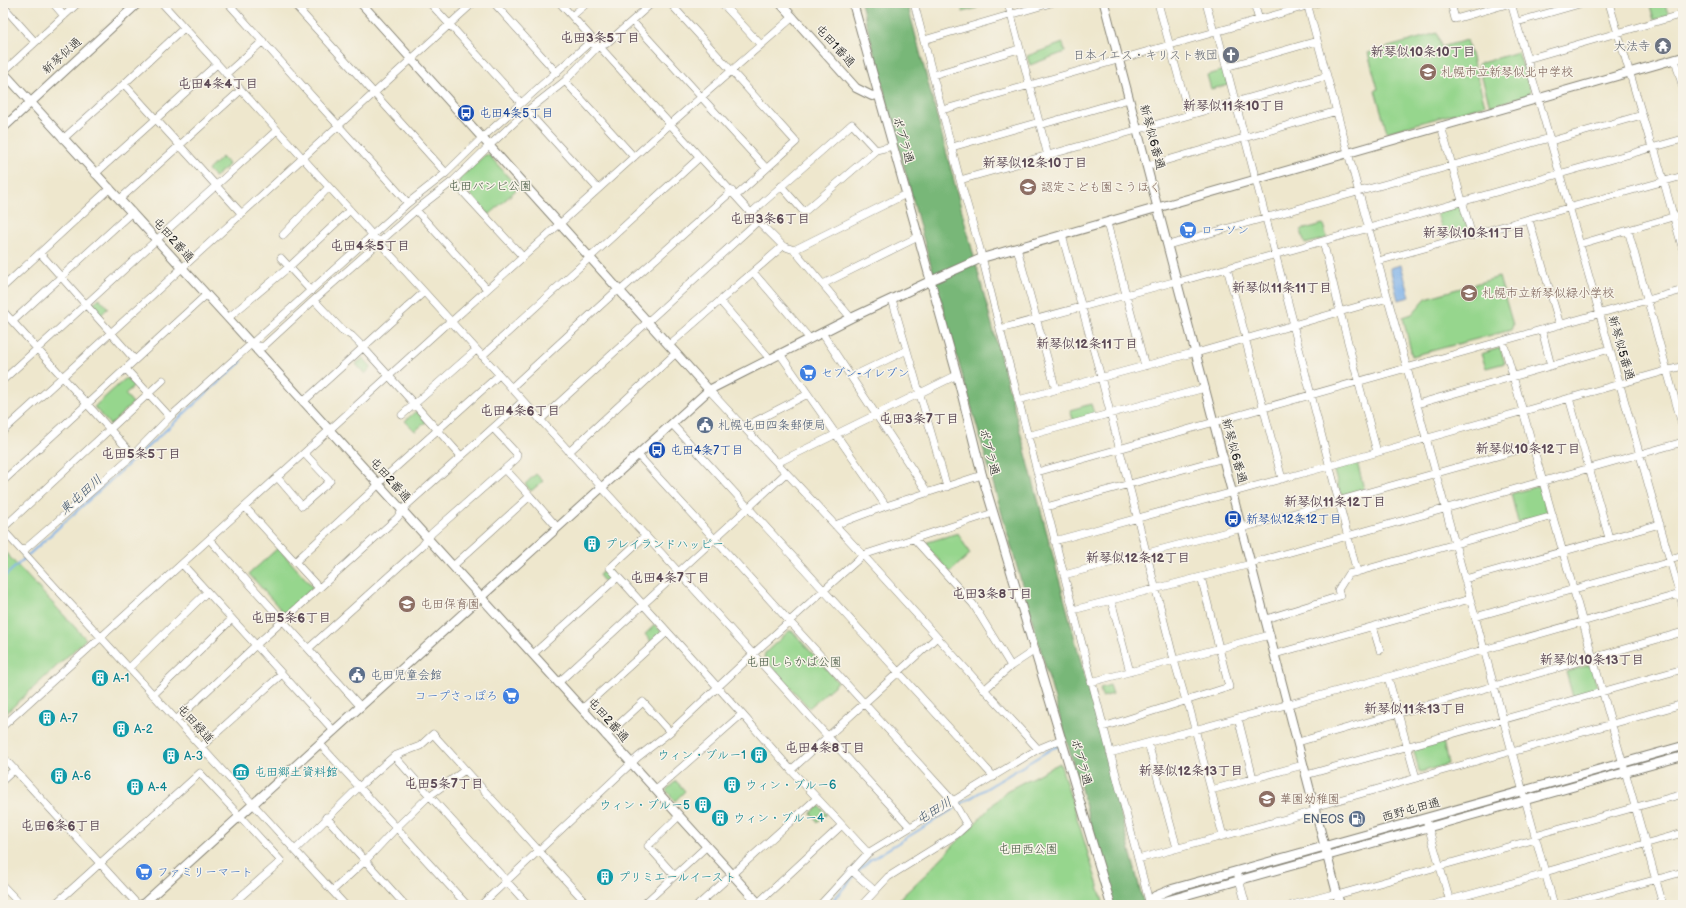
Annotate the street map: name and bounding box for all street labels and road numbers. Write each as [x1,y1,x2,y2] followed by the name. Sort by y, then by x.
[812,21,858,71] street label: 屯田1番通
[39,34,85,78] street label: 新琴似通
[1136,103,1168,171] street label: 新琴似6番通
[889,115,917,165] street label: ポプラ通
[149,215,197,265] street label: 屯田2番通
[1605,314,1637,382] street label: 新琴似5番通
[1218,417,1250,485] street label: 新琴似6番通
[976,427,1002,477] street label: ポプラ通
[366,455,414,505] street label: 屯田2番通
[584,695,632,745] street label: 屯田2番通
[173,701,217,747] street label: 屯田緑道
[1067,737,1095,787] street label: ポプラ通
[1380,795,1442,825] street label: 西野屯田通

